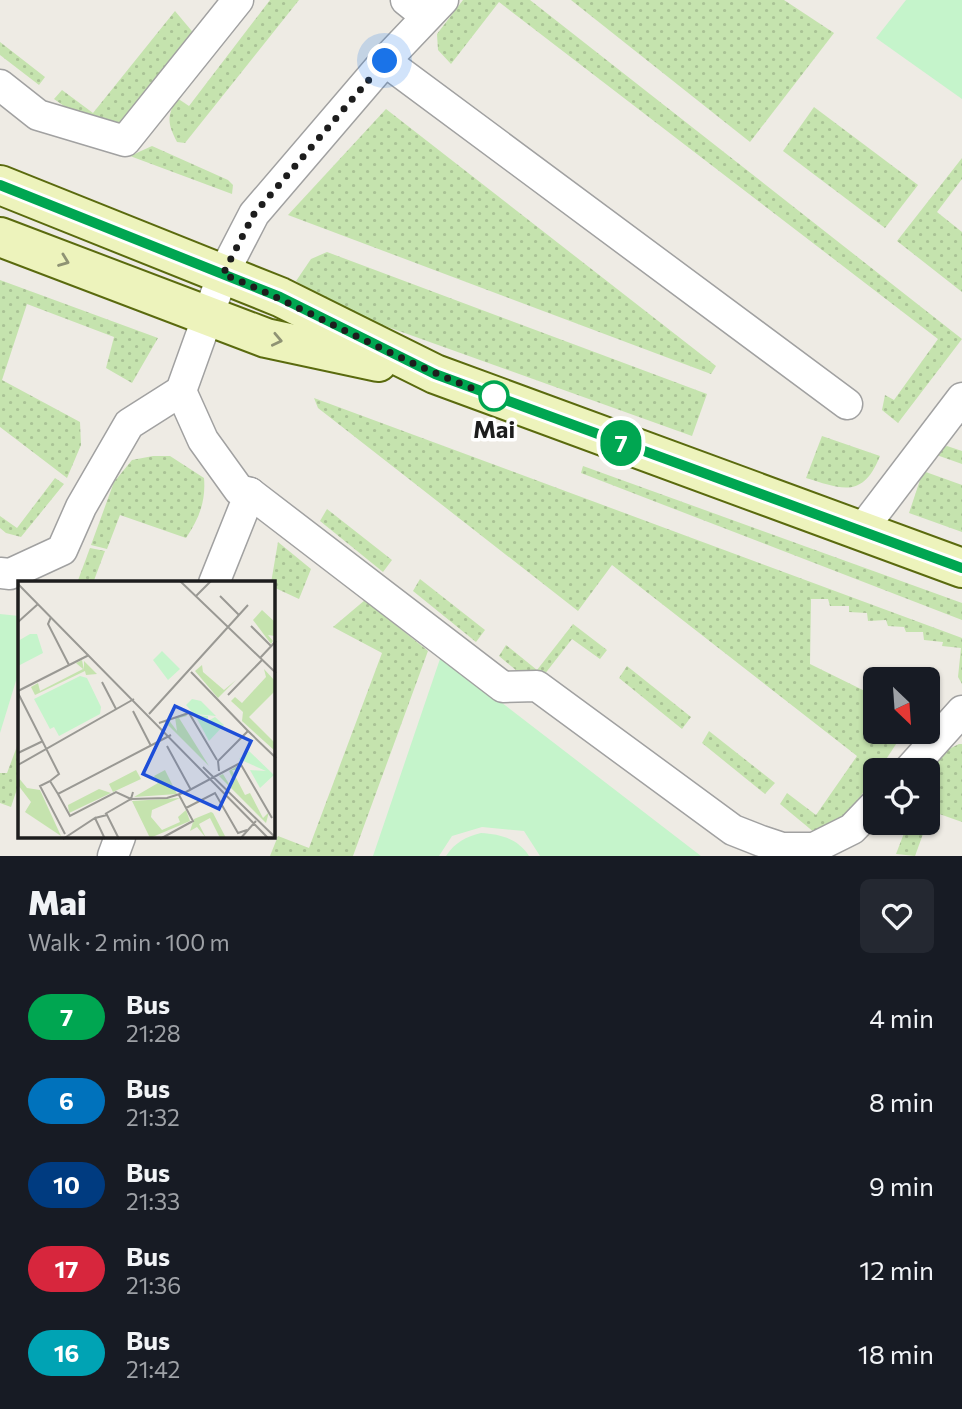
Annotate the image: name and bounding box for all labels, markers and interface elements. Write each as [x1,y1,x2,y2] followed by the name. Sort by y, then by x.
[367,43,402,78] your location
[57,253,69,267] one-way arrow
[271,332,283,346] one-way arrow
[479,381,509,411] marker: Mai
[473,414,515,443] place label: Mai
[598,420,644,466] line badge: 7
[614,428,628,457] text: 7
[18,581,275,838] inset map
[863,667,940,744] north arrow
[863,667,940,835] map controls
[863,758,940,835] button: locate
[860,879,934,953] button: heart
[28,881,87,922] text: Mai
[28,928,230,956] text: Walk · 2 min · 100 m
[126,988,170,1019] text: Bus
[60,1002,73,1031] text: 7
[869,1002,934,1033] text: 4 min
[126,1019,181,1047] text: 21:28
[126,1072,170,1103] text: Bus
[59,1086,74,1115] text: 6
[869,1086,934,1117] text: 8 min
[126,1103,180,1131] text: 21:32
[126,1156,170,1187] text: Bus
[53,1170,80,1199] text: 10
[869,1170,934,1201] text: 9 min
[126,1187,180,1215] text: 21:33
[126,1240,170,1271] text: Bus
[54,1254,79,1283] text: 17
[859,1254,934,1285] text: 12 min
[126,1271,181,1299] text: 21:36
[126,1324,170,1355] text: Bus
[54,1338,79,1367] text: 16
[858,1338,934,1369] text: 18 min
[126,1355,180,1383] text: 21:42

